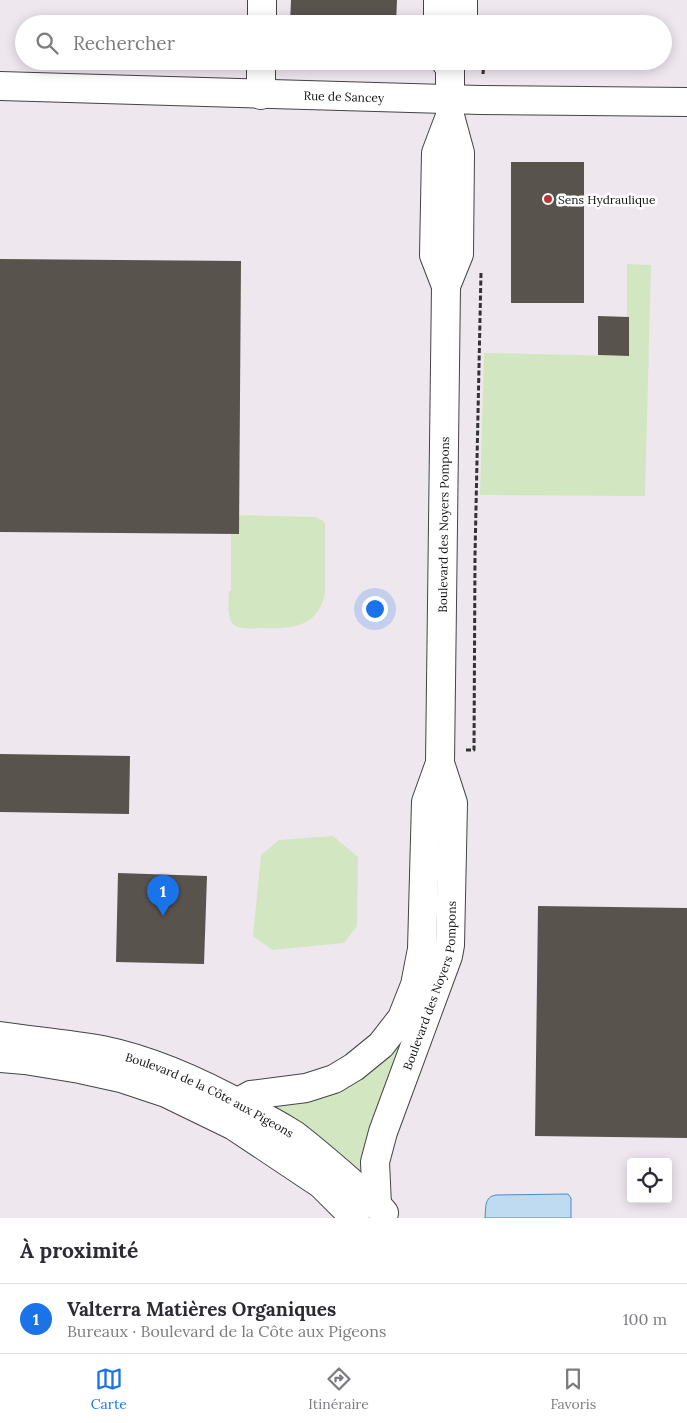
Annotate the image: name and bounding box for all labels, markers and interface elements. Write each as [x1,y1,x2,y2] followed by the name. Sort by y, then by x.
[15,15,672,70] search box
[33,29,61,57] icon: search
[73,31,175,55] text: Rechercher
[303,87,385,105] street label: Rue de Sancey
[558,192,656,207] place label: Sens Hydraulique
[542,193,554,205] marker: Sens Hydraulique
[434,436,452,613] street label: Boulevard des Noyers Pompons
[362,596,388,622] your location
[147,875,179,916] pin: 1
[399,900,458,1072] street label: Boulevard des Noyers Pompons
[124,1049,297,1141] street label: Boulevard de la Côte aux Pigeons
[627,1158,672,1203] map controls
[627,1158,672,1203] button: locate
[20,1237,138,1264] text: À proximité
[67,1297,336,1321] text: Valterra Matières Organiques
[33,1309,39,1329] text: 1
[623,1309,667,1329] text: 100 m
[67,1321,386,1341] text: Bureaux · Boulevard de la Côte aux Pigeons
[91,1365,127,1413] tab: Carte
[308,1365,369,1413] tab: Itinéraire
[550,1365,596,1413] tab: Favoris

